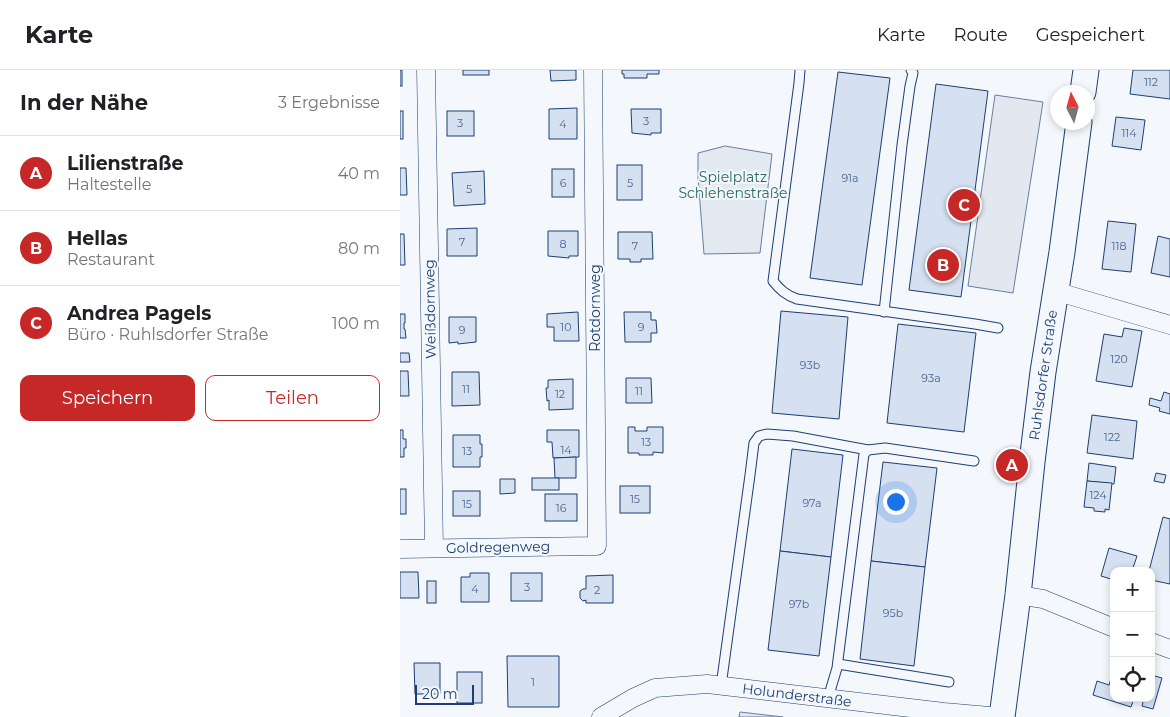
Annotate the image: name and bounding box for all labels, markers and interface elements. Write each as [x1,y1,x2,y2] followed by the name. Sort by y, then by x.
[25,20,93,49] text: Karte
[877,24,925,46] text: Karte
[953,24,1008,46] text: Route
[1036,24,1145,46] text: Gespeichert
[1144,75,1158,89] house number: 112
[1050,85,1095,130] north arrow
[20,90,148,115] text: In der Nähe
[278,93,380,112] text: 3 Ergebnisse
[643,114,649,128] house number: 3
[457,116,463,130] house number: 3
[559,117,567,131] house number: 4
[1121,126,1137,140] house number: 114
[67,152,183,175] text: Lilienstraße
[30,164,42,183] text: A
[338,164,380,183] text: 40 m
[678,168,788,202] park label: Spielplatz Schlehenstraße
[841,171,859,185] house number: 91a
[67,175,151,194] text: Haltestelle
[560,176,567,190] house number: 6
[627,176,633,190] house number: 5
[466,182,472,196] house number: 5
[948,186,980,224] pin: C
[67,227,128,250] text: Hellas
[459,235,465,249] house number: 7
[559,237,567,251] house number: 8
[30,239,42,258] text: B
[338,239,380,258] text: 80 m
[632,239,638,253] house number: 7
[1112,239,1126,253] house number: 118
[927,246,959,284] pin: B
[67,250,155,269] text: Restaurant
[420,259,440,359] street label: Weißdornweg
[586,264,604,352] street label: Rotdornweg
[67,302,211,325] text: Andrea Pagels
[1025,309,1061,441] street label: Ruhlsdorfer Straße
[30,314,42,333] text: C
[332,314,380,333] text: 100 m
[560,320,572,334] house number: 10
[638,320,645,334] house number: 9
[459,323,466,337] house number: 9
[67,325,268,344] text: Büro · Ruhlsdorfer Straße
[1110,352,1128,366] house number: 120
[800,358,820,372] house number: 93b
[921,371,941,385] house number: 93a
[20,375,195,421] button: Speichern
[205,375,380,421] button: Teilen
[462,382,470,396] house number: 11
[635,384,643,398] house number: 11
[555,387,565,401] house number: 12
[1104,430,1120,444] house number: 122
[641,435,651,449] house number: 13
[560,443,572,457] house number: 14
[462,444,472,458] house number: 13
[996,446,1028,484] pin: A
[1089,488,1107,502] house number: 124
[883,489,909,515] your location
[630,492,640,506] house number: 15
[802,496,822,510] house number: 97a
[462,497,472,511] house number: 15
[556,501,567,515] house number: 16
[446,537,550,557] street label: Goldregenweg
[1110,567,1155,702] map controls
[1110,567,1155,612] button: +
[524,580,530,594] house number: 3
[471,582,479,596] house number: 4
[594,583,600,597] house number: 2
[789,597,809,611] house number: 97b
[883,606,903,620] house number: 95b
[1110,612,1155,657] button: −
[1110,657,1155,702] button: locate
[531,675,535,689] house number: 1
[741,679,853,711] street label: Holunderstraße
[415,682,474,705] scale bar
[422,685,458,703] text: 20 m

